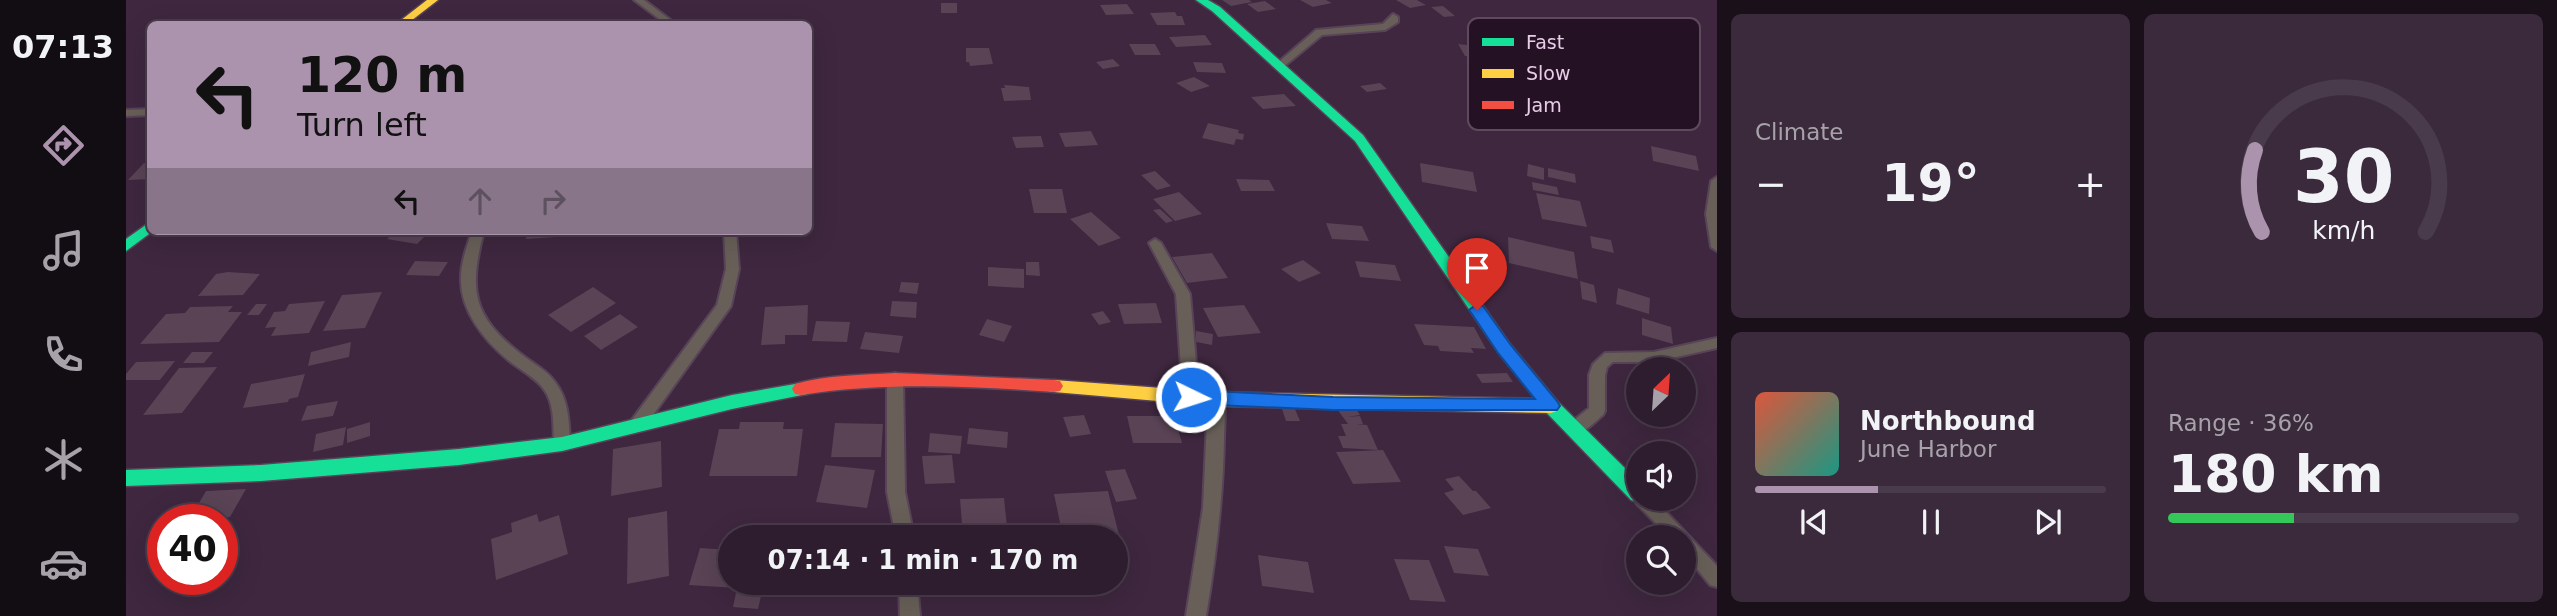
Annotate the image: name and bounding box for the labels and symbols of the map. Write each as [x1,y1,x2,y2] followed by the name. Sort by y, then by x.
[1468,18,1700,130] legend
[1526,31,1564,53] text: Fast
[1526,62,1571,84] text: Slow
[1525,94,1562,116] text: Jam
[1447,238,1507,310] pin
[1626,357,1696,427] north arrow
[1154,360,1228,434] position arrow
[147,504,238,595] speed limit sign: 40

